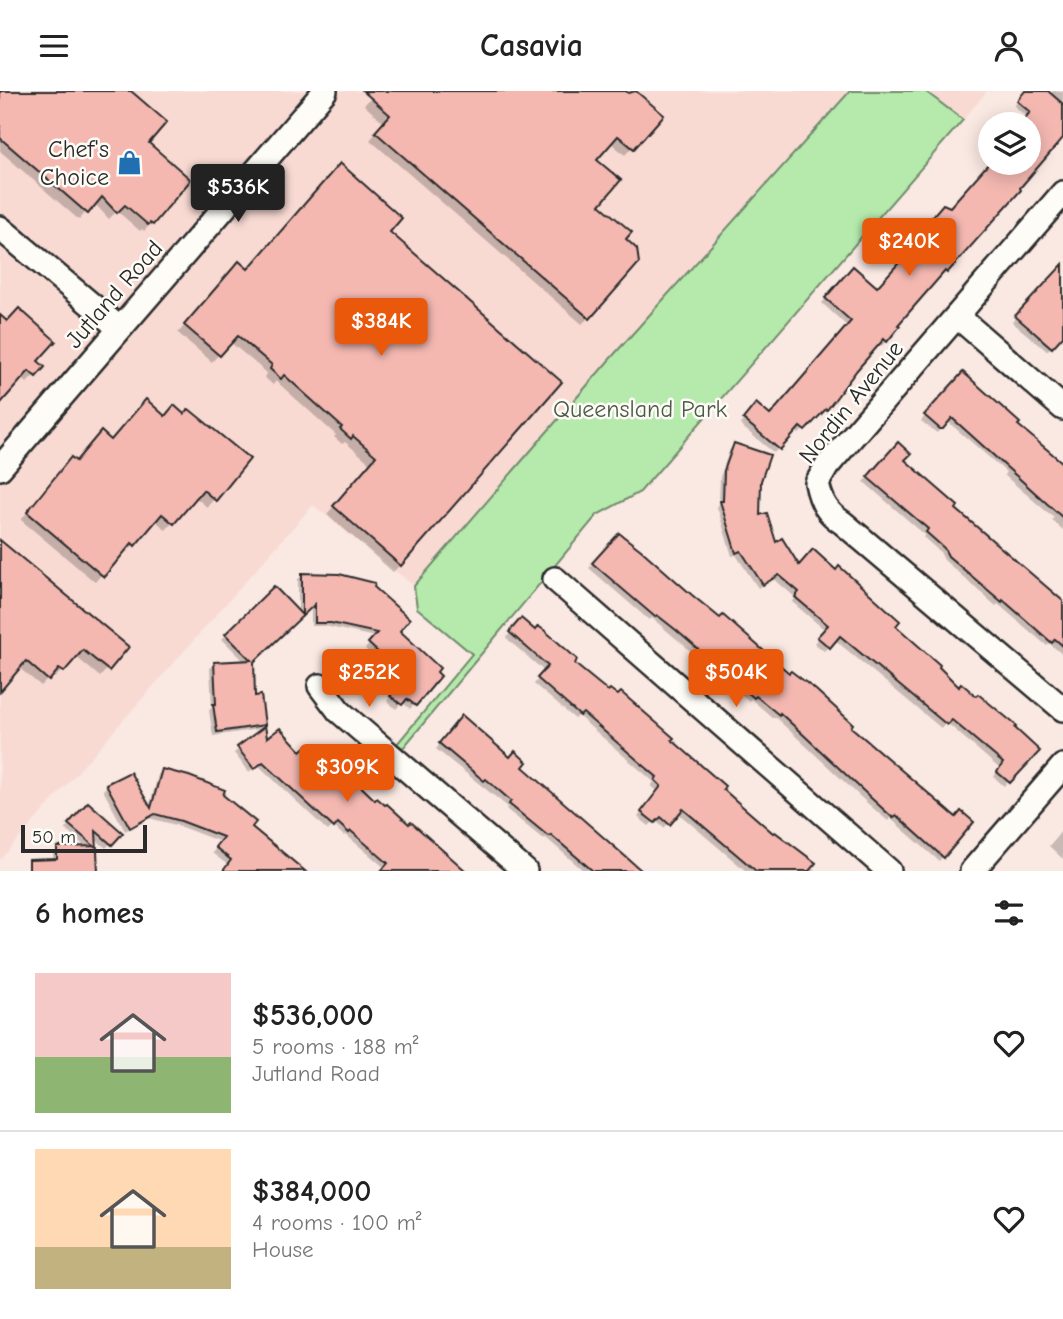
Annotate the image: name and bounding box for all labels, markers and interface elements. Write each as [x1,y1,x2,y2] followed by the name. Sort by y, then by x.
[35,27,73,65] icon: menu
[480,27,583,64] text: Casavia
[990,27,1028,65] icon: person
[978,112,1041,175] map controls
[978,112,1041,175] button: layers
[40,135,109,191] place label: Chef's Choice
[115,149,143,177] shop icon: Chef's Choice
[189,165,287,224] pin: $536K
[207,173,269,200] text: $536K
[860,219,958,278] pin: $240K
[878,227,940,254] text: $240K
[60,234,168,354] street label: Jutland Road
[332,299,430,358] pin: $384K
[351,307,411,334] text: $384K
[793,335,909,469] street label: Nordin Avenue
[553,395,727,423] park label: Queensland Park
[320,649,418,709] pin: $252K
[687,649,785,709] pin: $504K
[338,658,400,685] text: $252K
[705,658,767,685] text: $504K
[298,745,396,804] pin: $309K
[315,753,379,780] text: $309K
[21,822,147,854] scale bar
[32,826,76,848] text: 50 m
[990,894,1028,932] icon: filters
[35,896,144,931] text: 6 homes
[252,998,374,1033] text: $536,000
[91,1001,175,1085] icon: home
[990,1024,1028,1062] icon: heart
[252,1033,418,1060] text: 5 rooms · 188 m²
[252,1060,380,1087] text: Jutland Road
[252,1174,372,1209] text: $384,000
[91,1177,175,1261] icon: home
[990,1200,1028,1238] icon: heart
[252,1209,421,1236] text: 4 rooms · 100 m²
[252,1236,314,1263] text: House

